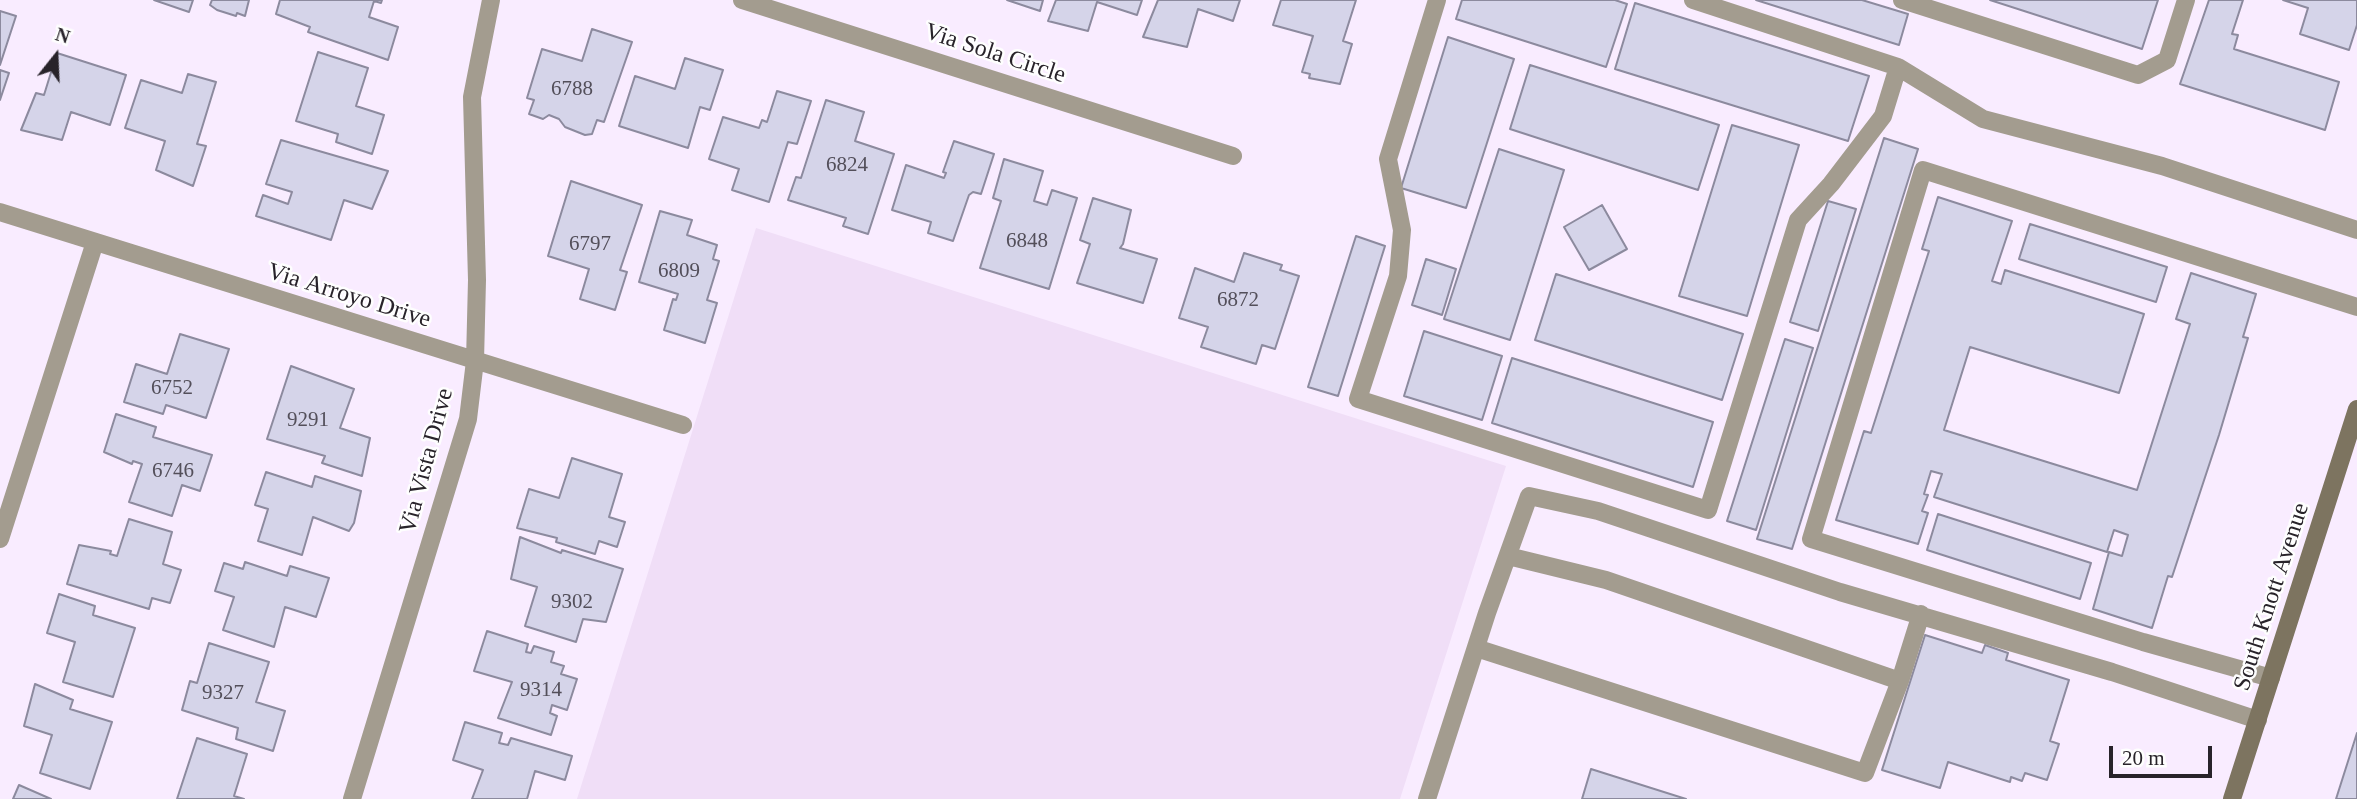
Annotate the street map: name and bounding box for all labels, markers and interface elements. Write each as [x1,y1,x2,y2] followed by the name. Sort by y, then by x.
[921,18,1069,90] street label: Via Sola Circle
[21,21,91,91] north arrow
[53,23,72,48] text: N
[551,76,593,102] house number: 6788
[826,152,868,178] house number: 6824
[1006,228,1048,254] house number: 6848
[569,231,611,257] house number: 6797
[264,257,434,335] street label: Via Arroyo Drive
[658,258,700,284] house number: 6809
[1217,287,1259,313] house number: 6872
[151,375,193,401] house number: 6752
[394,385,460,537] street label: Via Vista Drive
[287,407,329,433] house number: 9291
[152,458,194,484] house number: 6746
[2228,500,2316,694] street label: South Knott Avenue
[551,589,593,615] house number: 9302
[520,677,562,703] house number: 9314
[202,680,244,706] house number: 9327
[2112,732,2215,776] scale bar
[2122,746,2165,770] text: 20 m

